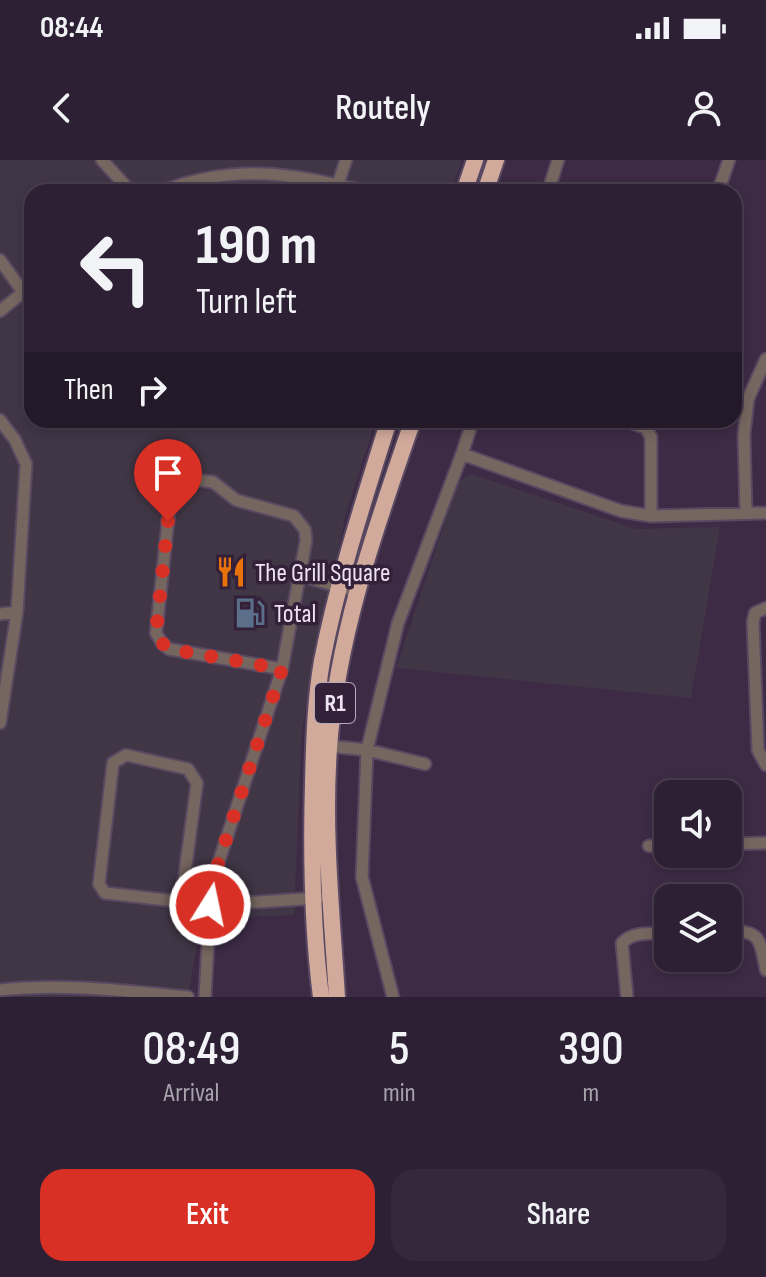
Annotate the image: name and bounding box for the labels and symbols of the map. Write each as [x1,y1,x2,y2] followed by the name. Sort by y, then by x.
[134,439,202,521] pin
[214,555,248,589] restaurant icon: The Grill Square
[255,558,391,589] place label: The Grill Square
[233,596,267,630] fuel station icon: Total
[274,599,316,630] place label: Total
[315,683,355,723] road number: R1
[168,863,252,947] position arrow

